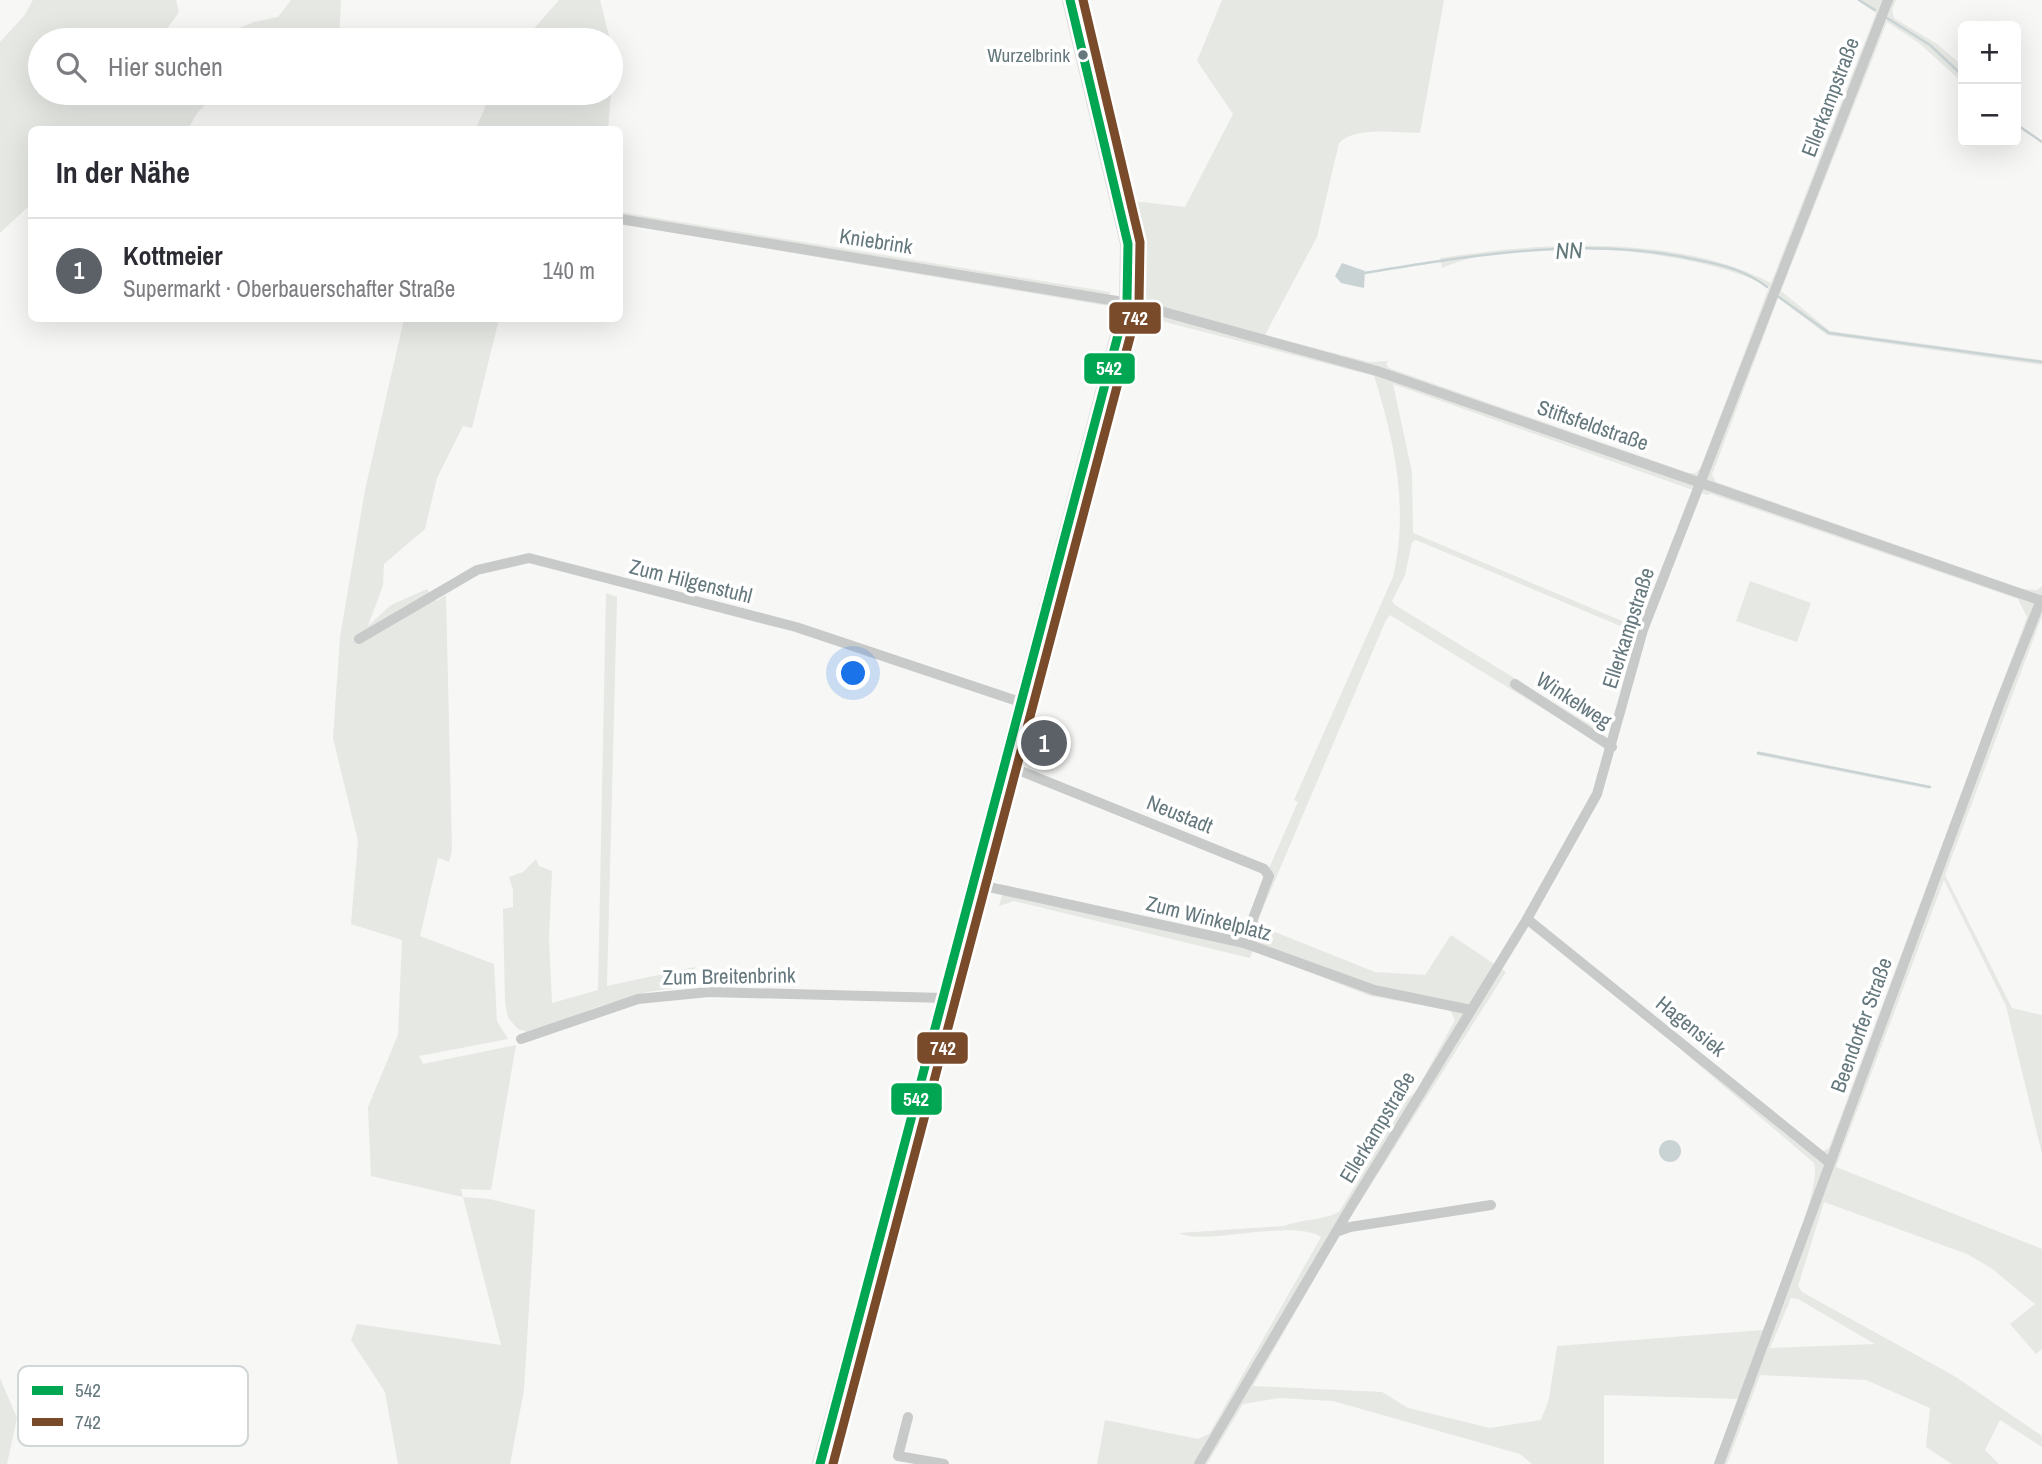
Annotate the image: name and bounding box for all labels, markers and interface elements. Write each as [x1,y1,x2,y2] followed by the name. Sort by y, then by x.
[1958,21,2021,147] map controls
[1958,21,2021,84] button: +
[28,28,623,105] search box
[1794,33,1866,161] street label: Ellerkampstraße
[987,42,1070,68] place label: Wurzelbrink
[52,48,90,86] icon: search
[1076,48,1090,62] marker: Wurzelbrink
[108,49,223,84] text: Hier suchen
[1958,84,2021,147] button: −
[56,152,190,192] text: In der Nähe
[837,221,915,261] street label: Kniebrink
[1555,234,1584,266] water label: NN
[123,238,223,273] text: Kottmeier
[74,255,84,286] text: 1
[543,255,595,286] text: 140 m
[123,273,455,304] text: Supermarkt · Oberbauerschafter Straße
[1108,301,1162,335] line badge: 742
[1122,305,1148,331] text: 742
[1083,352,1136,385] line badge: 542
[1096,355,1122,381] text: 542
[1534,392,1652,458] street label: Stiftsfeldstraße
[627,552,755,610] street label: Zum Hilgenstuhl
[1595,564,1661,692] street label: Ellerkampstraße
[836,656,870,690] your location
[1531,665,1618,735] street label: Winkelweg
[1021,717,1067,769] pin: 1
[1143,788,1218,840] street label: Neustadt
[1143,888,1275,948] street label: Zum Winkelplatz
[1823,953,1899,1097] street label: Beendorfer Straße
[662,960,796,992] street label: Zum Breitenbrink
[1650,989,1732,1063] street label: Hagensiek
[916,1031,969,1065] line badge: 742
[930,1035,956,1061] text: 742
[1332,1066,1422,1188] street label: Ellerkampstraße
[890,1082,943,1116] line badge: 542
[903,1086,929,1112] text: 542
[18,1366,248,1446] legend
[75,1377,101,1403] text: 542
[75,1409,101,1435] text: 742

